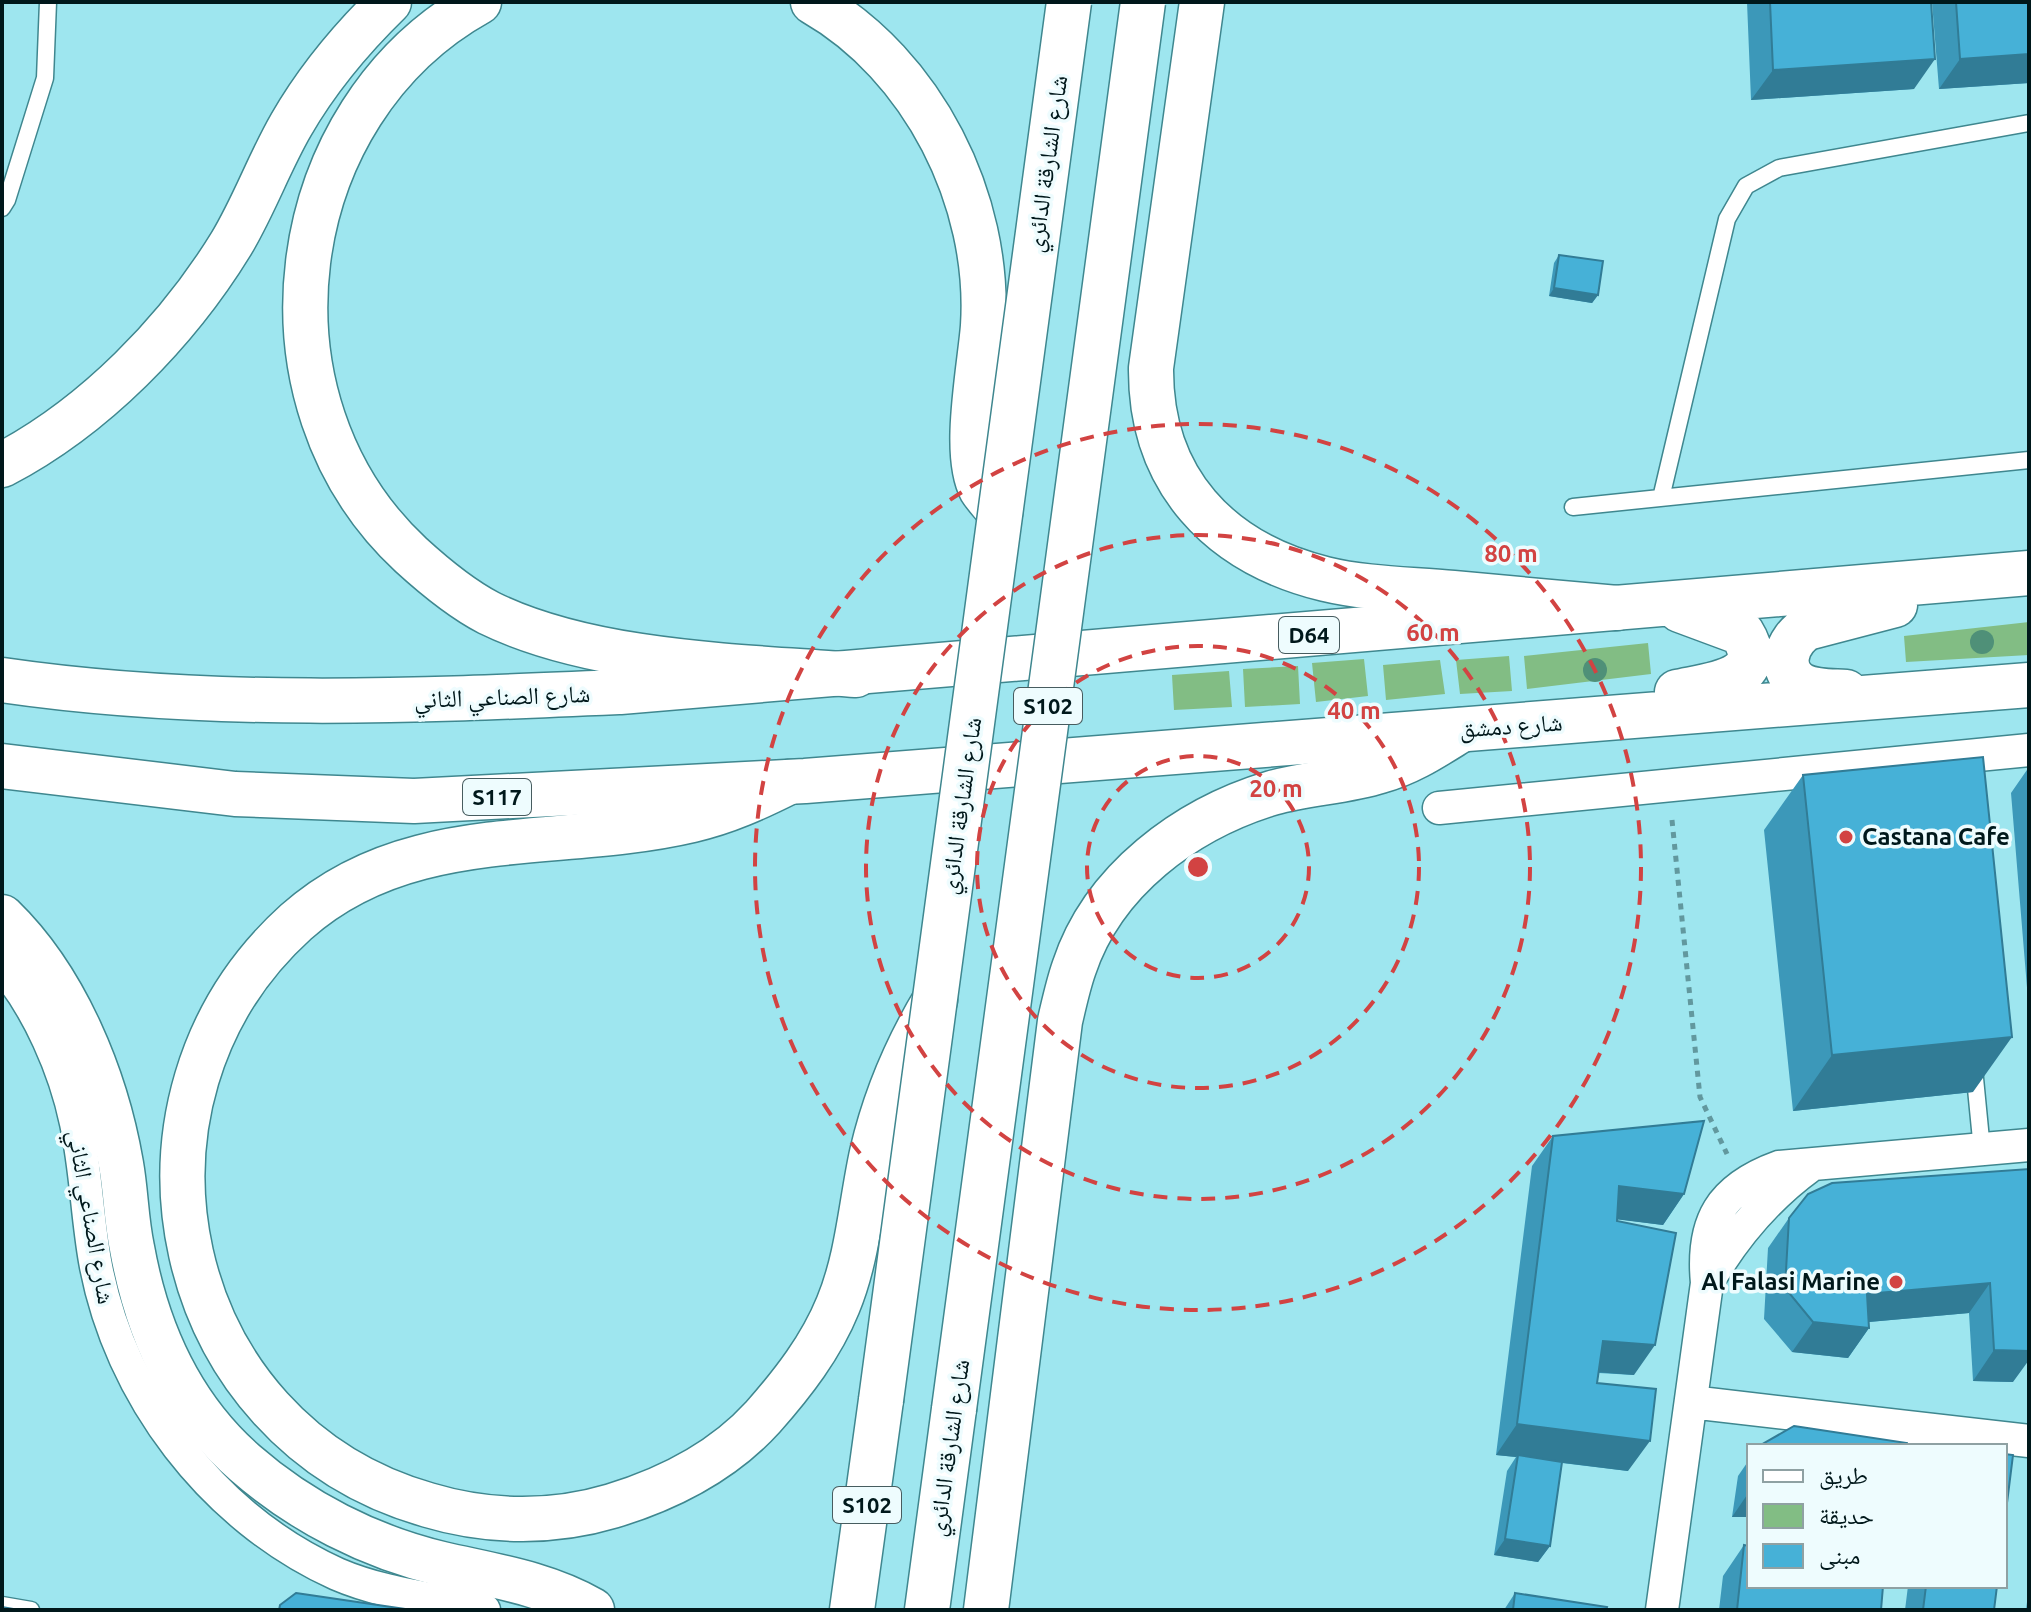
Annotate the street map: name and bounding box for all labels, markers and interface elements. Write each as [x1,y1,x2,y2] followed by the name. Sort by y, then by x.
[1021,74,1078,255] street label: شارع الشارقة الدائري
[1484,540,1538,567] text: 80 m
[1279,617,1339,653] road number: D64
[1406,619,1460,646] text: 60 m
[413,680,591,719] street label: شارع الصناعي الثاني
[1014,688,1082,724] road number: S102
[1327,697,1381,724] text: 40 m
[1458,708,1564,745] street label: شارع دمشق
[935,716,992,897] street label: شارع الشارقة الدائري
[1249,775,1303,802] text: 20 m
[463,779,531,815] road number: S117
[1862,823,2010,850] place label: Castana Cafe
[1837,828,1855,846] marker: Castana Cafe
[1184,853,1212,881] centre of rings
[57,1128,120,1307] street label: شارع الصناعي الثاني
[1701,1268,1880,1295] place label: Al Falasi Marine
[1887,1273,1905,1291] marker: Al Falasi Marine
[923,1358,980,1539] street label: شارع الشارقة الدائري
[1747,1444,2007,1588] legend
[1819,1462,1868,1490] text: طريق
[833,1487,901,1523] road number: S102
[1819,1502,1874,1529] text: حديقة
[1819,1542,1860,1570] text: مبنى

